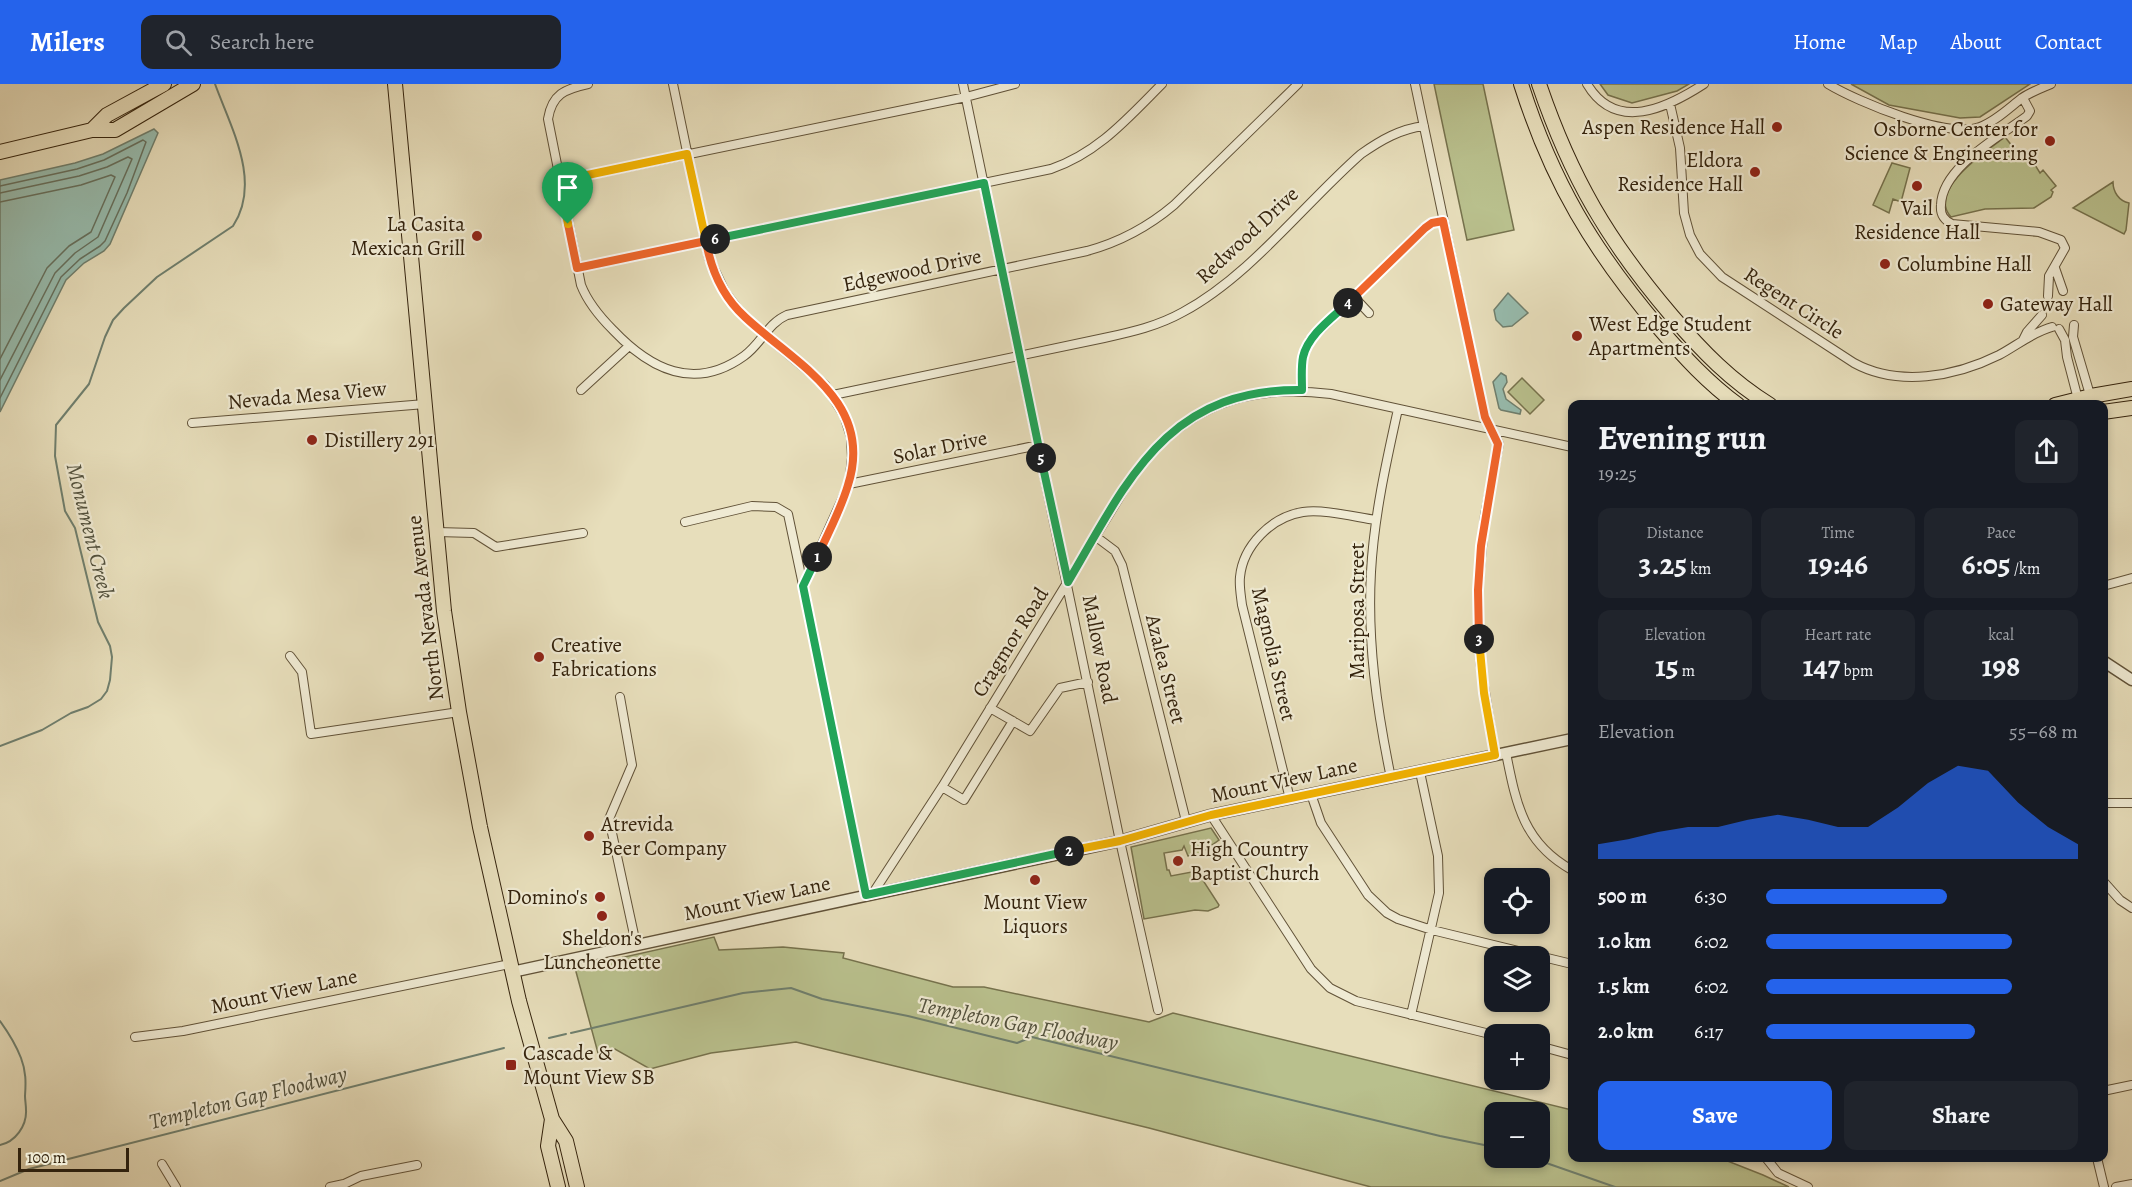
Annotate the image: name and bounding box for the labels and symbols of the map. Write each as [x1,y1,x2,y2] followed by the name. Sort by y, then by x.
[1581,113,1765,141] place label: Aspen Residence Hall
[1844,115,2038,167] place label: Osborne Center for Science & Engineering
[1770,120,1784,134] marker: Aspen Residence Hall
[2043,134,2057,148] marker: Osborne Center for Science & Engineering
[1617,146,1743,198] place label: Eldora Residence Hall
[542,162,593,224] pin
[1748,165,1762,179] marker: Eldora Residence Hall
[1910,179,1924,193] marker: Vail Residence Hall
[1190,180,1304,290] street label: Redwood Drive
[1854,194,1980,246] place label: Vail Residence Hall
[351,210,465,262] place label: La Casita Mexican Grill
[700,224,730,254] pin: 6
[470,229,484,243] marker: La Casita Mexican Grill
[840,242,984,298] street label: Edgewood Drive
[1897,250,2031,278] place label: Columbine Hall
[1878,257,1892,271] marker: Columbine Hall
[1739,260,1849,346] street label: Regent Circle
[1333,288,1363,318] pin: 4
[2000,290,2113,318] place label: Gateway Hall
[1981,297,1995,311] marker: Gateway Hall
[1588,310,1752,362] place label: West Edge Student Apartments
[1570,329,1584,343] marker: West Edge Student Apartments
[226,374,388,416] street label: Nevada Mesa View
[890,423,990,471] street label: Solar Drive
[324,426,434,454] place label: Distillery 291
[305,433,319,447] marker: Distillery 291
[1026,443,1056,473] pin: 5
[59,460,121,602] water label: Monument Creek
[400,514,450,702] street label: North Nevada Avenue
[802,542,832,572] pin: 1
[1343,542,1371,679] street label: Mariposa Street
[965,581,1055,702] street label: Cragmor Road
[1245,584,1303,724] street label: Magnolia Street
[1076,592,1124,707] street label: Mallow Road
[1139,610,1193,727] street label: Azalea Street
[1464,624,1494,654] pin: 3
[551,631,657,683] place label: Creative Fabrications
[532,650,546,664] marker: Creative Fabrications
[1208,751,1360,809] street label: Mount View Lane
[600,810,727,862] place label: Atrevida Beer Company
[582,829,596,843] marker: Atrevida Beer Company
[1190,835,1319,887] place label: High Country Baptist Church
[1054,836,1084,866] pin: 2
[1171,854,1185,868] marker: High Country Baptist Church
[681,869,833,927] street label: Mount View Lane
[1028,873,1042,887] marker: Mount View Liquors
[507,883,588,911] place label: Domino's
[983,888,1087,940] place label: Mount View Liquors
[593,890,607,904] marker: Domino's
[595,909,609,923] marker: Sheldon's Luncheonette
[543,924,661,976] place label: Sheldon's Luncheonette
[208,962,360,1020] street label: Mount View Lane
[915,990,1121,1058] water label: Templeton Gap Floodway
[523,1039,655,1091] place label: Cascade & Mount View SB
[504,1058,518,1072] marker: Cascade & Mount View SB
[146,1059,351,1137] water label: Templeton Gap Floodway
[18,1145,129,1172] scale bar

